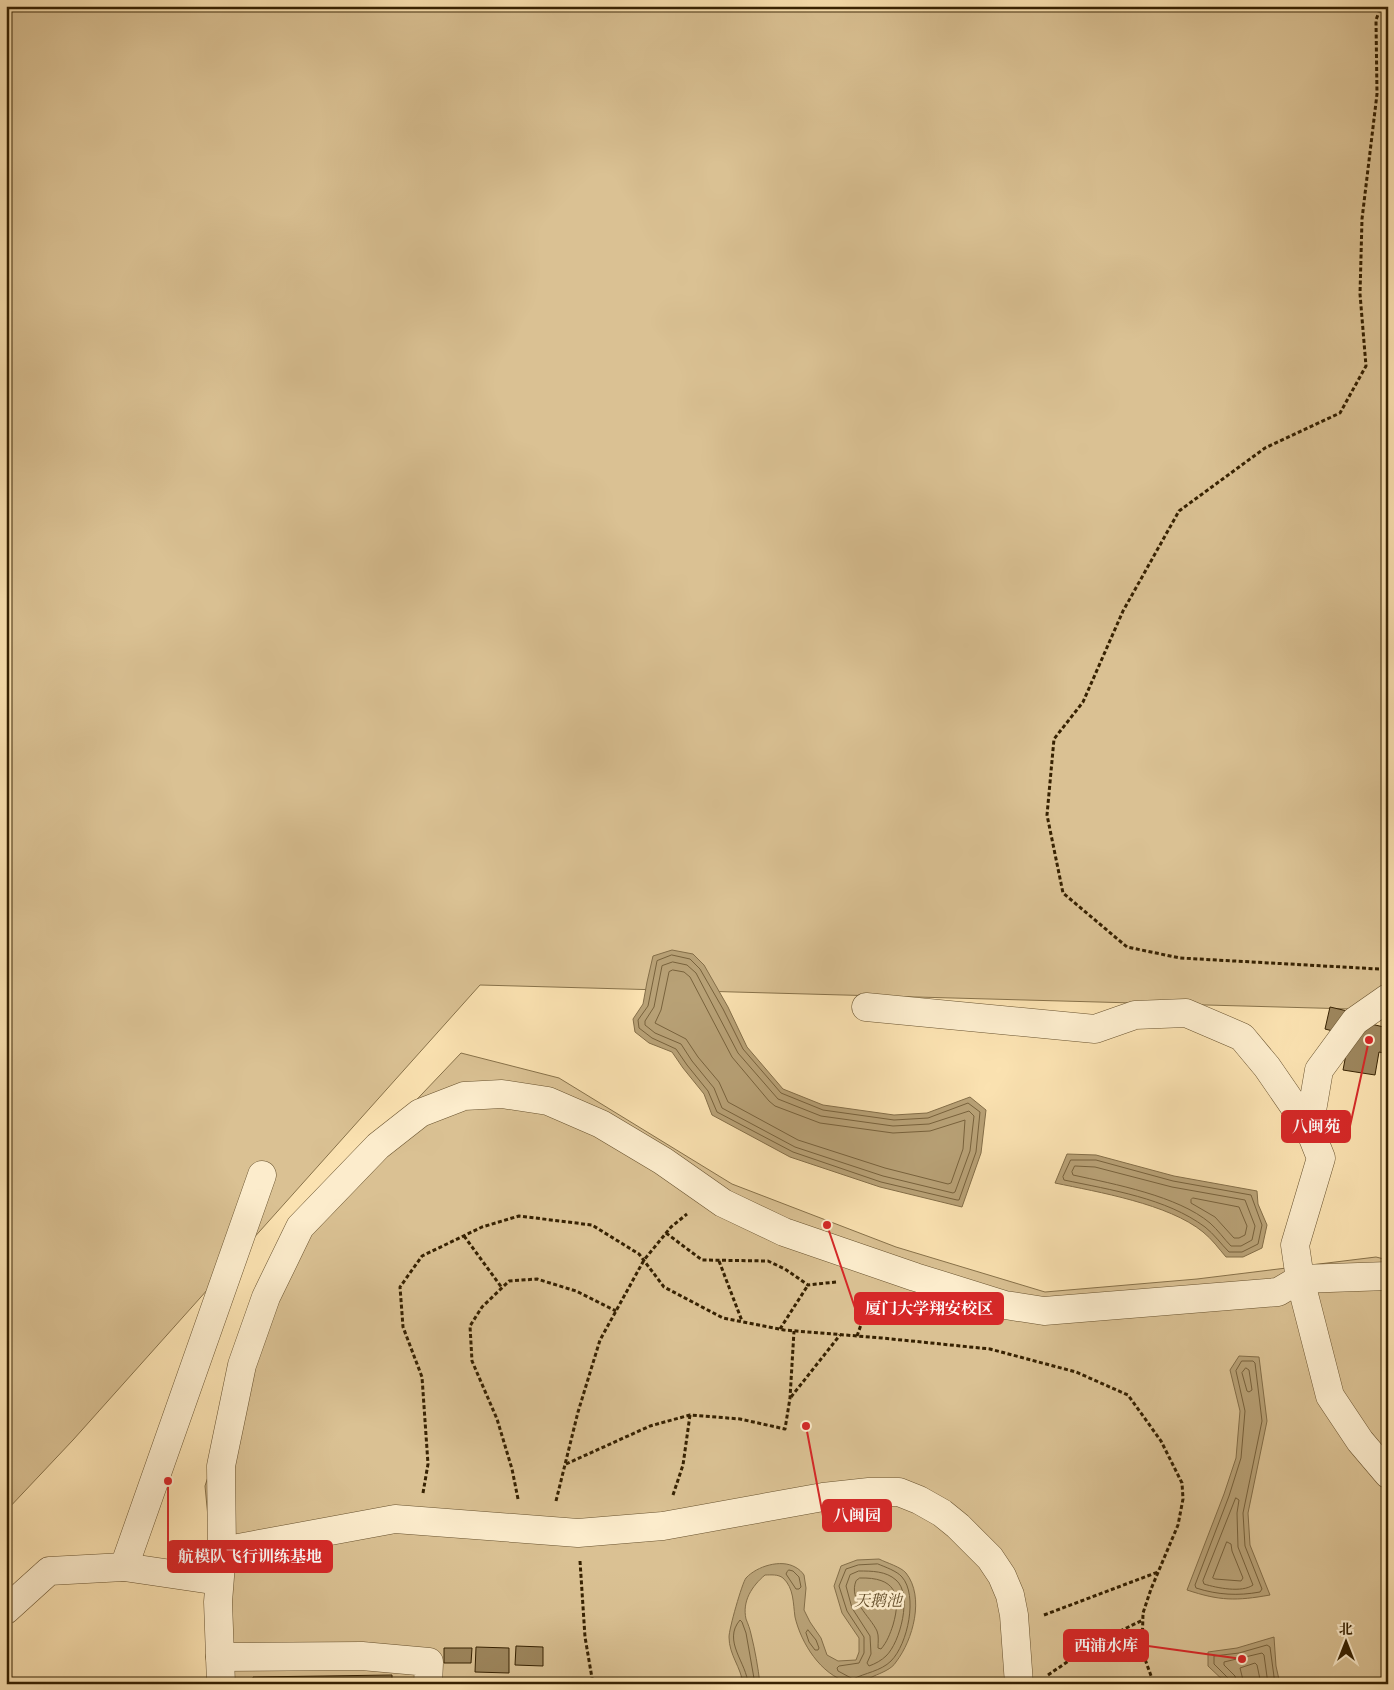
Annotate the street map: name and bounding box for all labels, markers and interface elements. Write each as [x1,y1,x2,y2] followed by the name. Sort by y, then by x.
[1282,1111,1350,1142] callout: 八闽苑
[1292,1114,1341,1138] text: 八闽苑
[855,1293,1003,1324] callout: 厦门大学翔安校区
[865,1296,993,1320] text: 厦门大学翔安校区
[823,1500,891,1531] callout: 八闽园
[833,1503,881,1527] text: 八闽园
[168,1541,332,1572] callout: 航模队飞行训练基地
[178,1544,322,1568] text: 航模队飞行训练基地
[854,1588,904,1612] water label: 天鹅池
[1322,1618,1372,1668] north arrow
[1339,1619,1353,1639] text: 北
[1064,1630,1148,1661] callout: 西浦水库
[1074,1633,1138,1657] text: 西浦水库

